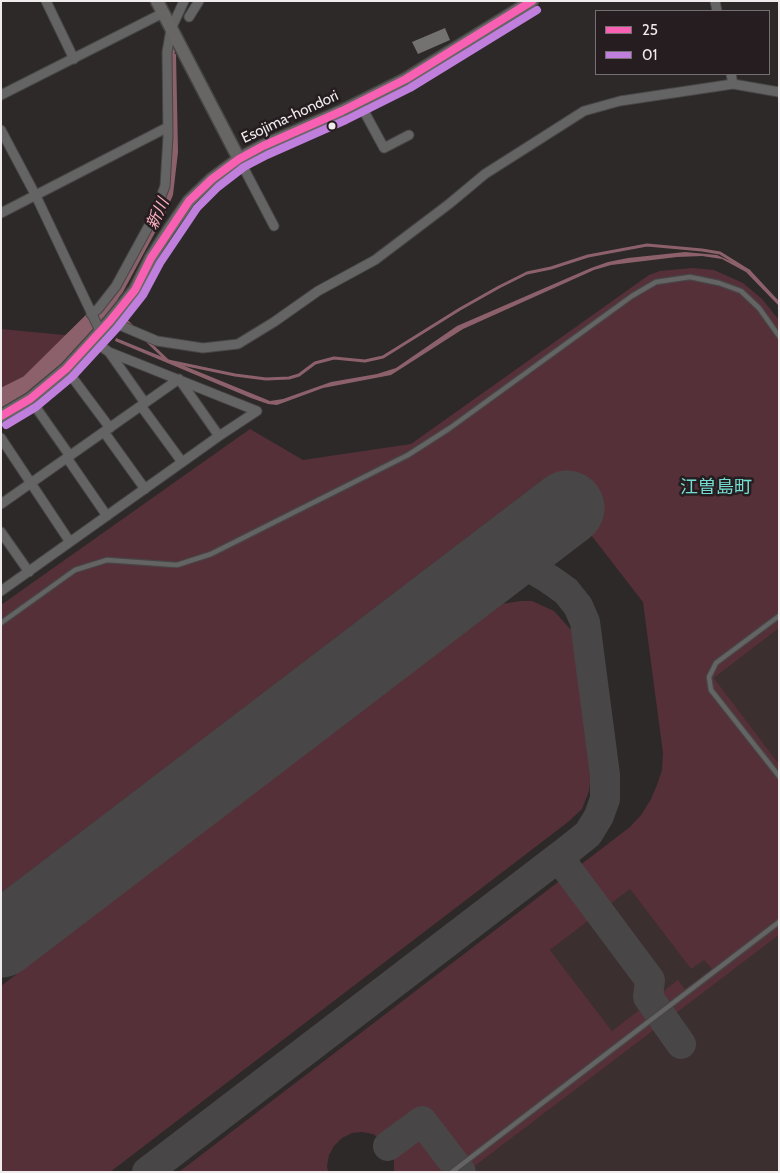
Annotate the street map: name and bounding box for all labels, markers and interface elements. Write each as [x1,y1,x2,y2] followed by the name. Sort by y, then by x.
[595,10,770,75] legend
[642,21,658,39] text: 25
[642,46,657,64] text: 01
[239,87,341,147] street label: Esojima-hondori
[327,121,337,131] unlabelled marker
[143,195,173,233] water label: 新川
[680,477,752,499] district label: 江曽島町

